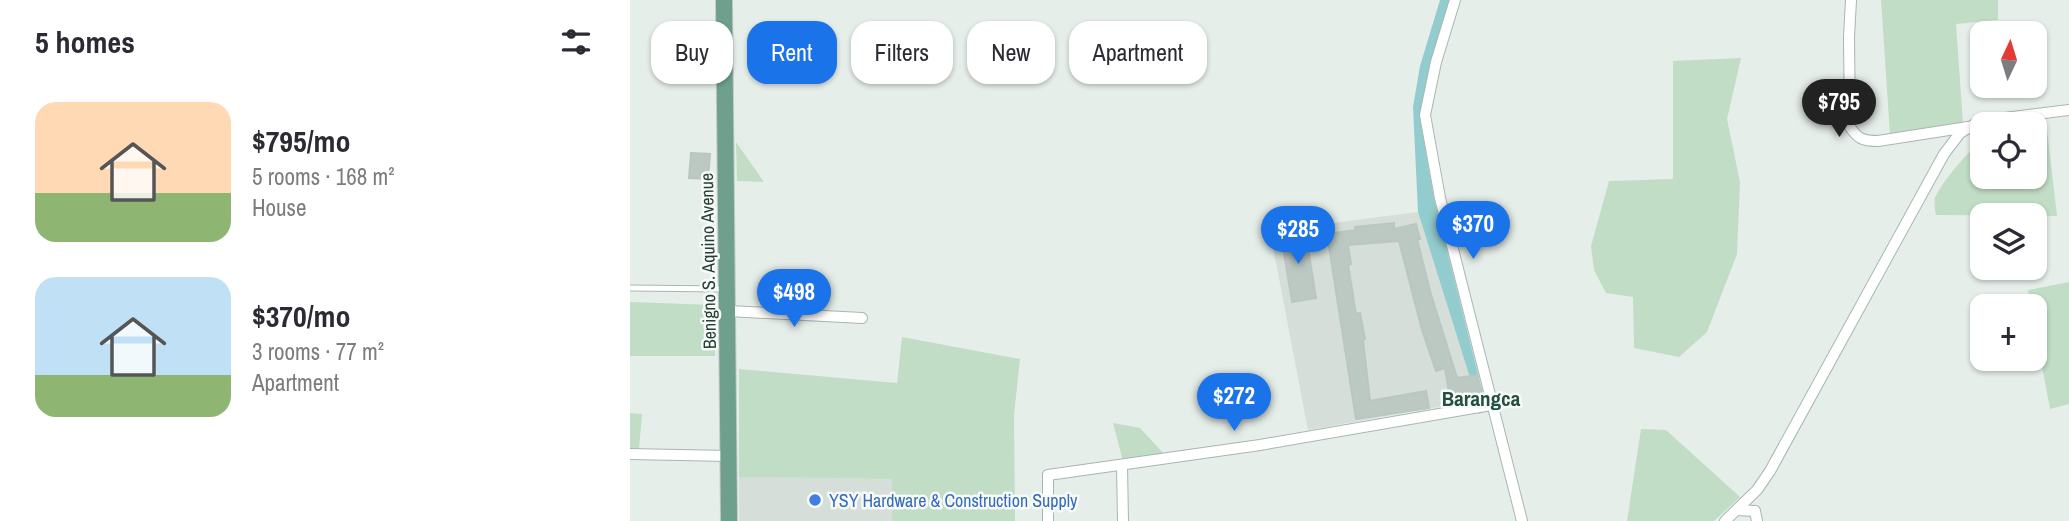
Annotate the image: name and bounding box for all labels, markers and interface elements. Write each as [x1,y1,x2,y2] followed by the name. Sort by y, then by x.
[651,21,733,84] chip: Buy
[747,21,837,84] chip: Rent
[851,21,953,84] chip: Filters
[967,21,1055,84] chip: New
[1069,21,1207,84] chip: Apartment
[1970,21,2048,98] north arrow
[1970,21,2047,371] map controls
[35,22,135,62] text: 5 homes
[557,23,595,61] icon: filters
[1798,80,1880,139] pin: $795
[1818,86,1860,117] text: $795
[1970,112,2047,189] button: locate
[252,121,350,161] text: $795/mo
[91,130,175,214] icon: home
[252,161,395,192] text: 5 rooms · 168 m²
[694,173,722,349] street label: Benigno S. Aquino Avenue
[252,192,307,223] text: House
[1432,202,1514,261] pin: $370
[1970,203,2047,280] button: layers
[1257,206,1339,266] pin: $285
[1452,208,1494,239] text: $370
[1277,213,1319,244] text: $285
[753,270,835,329] pin: $498
[773,276,815,307] text: $498
[1970,294,2047,371] button: +
[252,296,350,336] text: $370/mo
[91,305,175,389] icon: home
[252,336,384,367] text: 3 rooms · 77 m²
[252,367,339,398] text: Apartment
[1193,374,1275,433] pin: $272
[1213,380,1255,411] text: $272
[1442,384,1521,413] district label: Barangca
[829,488,1078,513] place label: YSY Hardware & Construction Supply
[807,492,823,508] marker: YSY Hardware & Construction Supply

